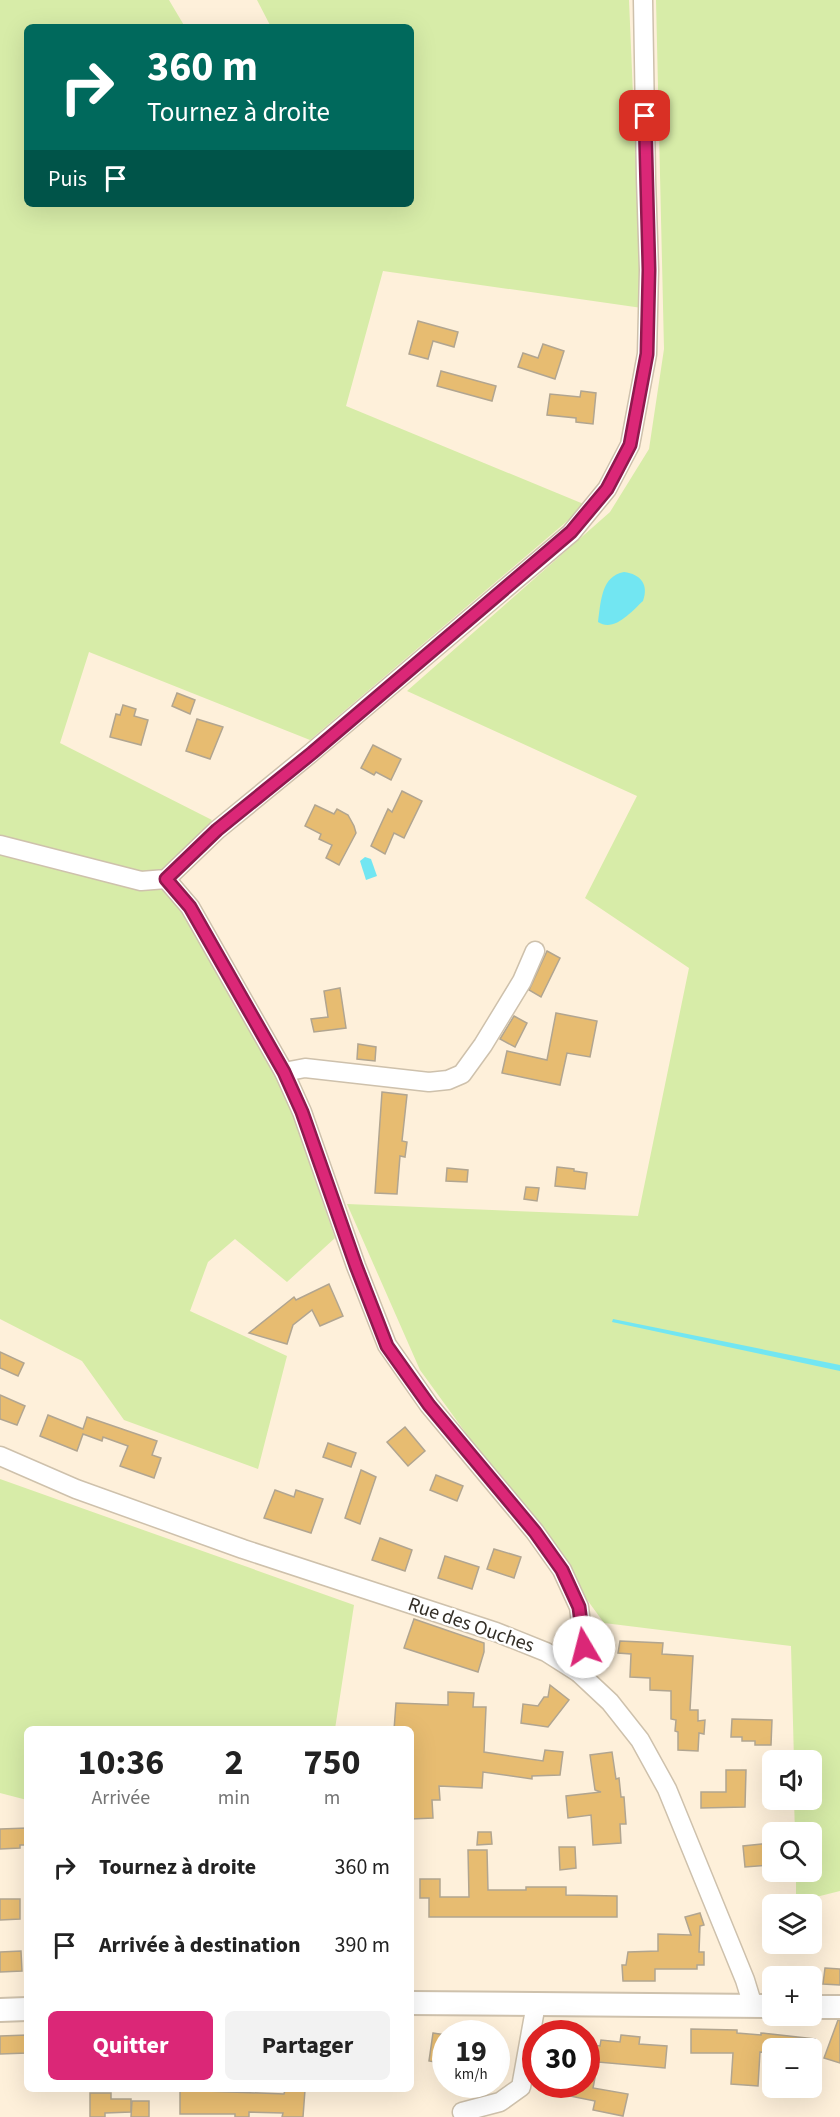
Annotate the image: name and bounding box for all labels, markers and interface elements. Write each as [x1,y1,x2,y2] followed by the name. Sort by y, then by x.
[147,37,258,97] text: 360 m
[48,48,126,126] icon: right
[619,90,670,141] pin
[147,93,330,132] text: Tournez à droite
[628,99,661,132] icon: arrive
[99,162,132,195] icon: arrive
[48,163,87,195] text: Puis
[404,1590,538,1660] street label: Rue des Ouches
[552,1615,616,1679] position arrow
[77,1737,164,1788] text: 10:36
[224,1737,243,1788] text: 2
[304,1737,361,1788] text: 750
[762,1750,822,2098] map controls
[762,1750,822,1810] button: sound
[91,1784,150,1812] text: Arrivée
[218,1784,250,1812] text: min
[324,1784,340,1812] text: m
[762,1822,822,1882] button: search
[48,1851,81,1884] icon: right
[99,1851,256,1883] text: Tournez à droite
[335,1851,390,1883] text: 360 m
[762,1894,822,1954] button: layers
[48,1929,81,1962] icon: arrive
[99,1929,301,1961] text: Arrivée à destination
[335,1929,390,1961] text: 390 m
[762,1966,822,2026] button: +
[48,2011,213,2080] button: Quitter
[225,2011,390,2080] button: Partager
[522,2020,600,2098] speed limit sign: 30
[455,2030,487,2073] text: 19
[762,2038,822,2098] button: −
[454,2064,488,2085] text: km/h

